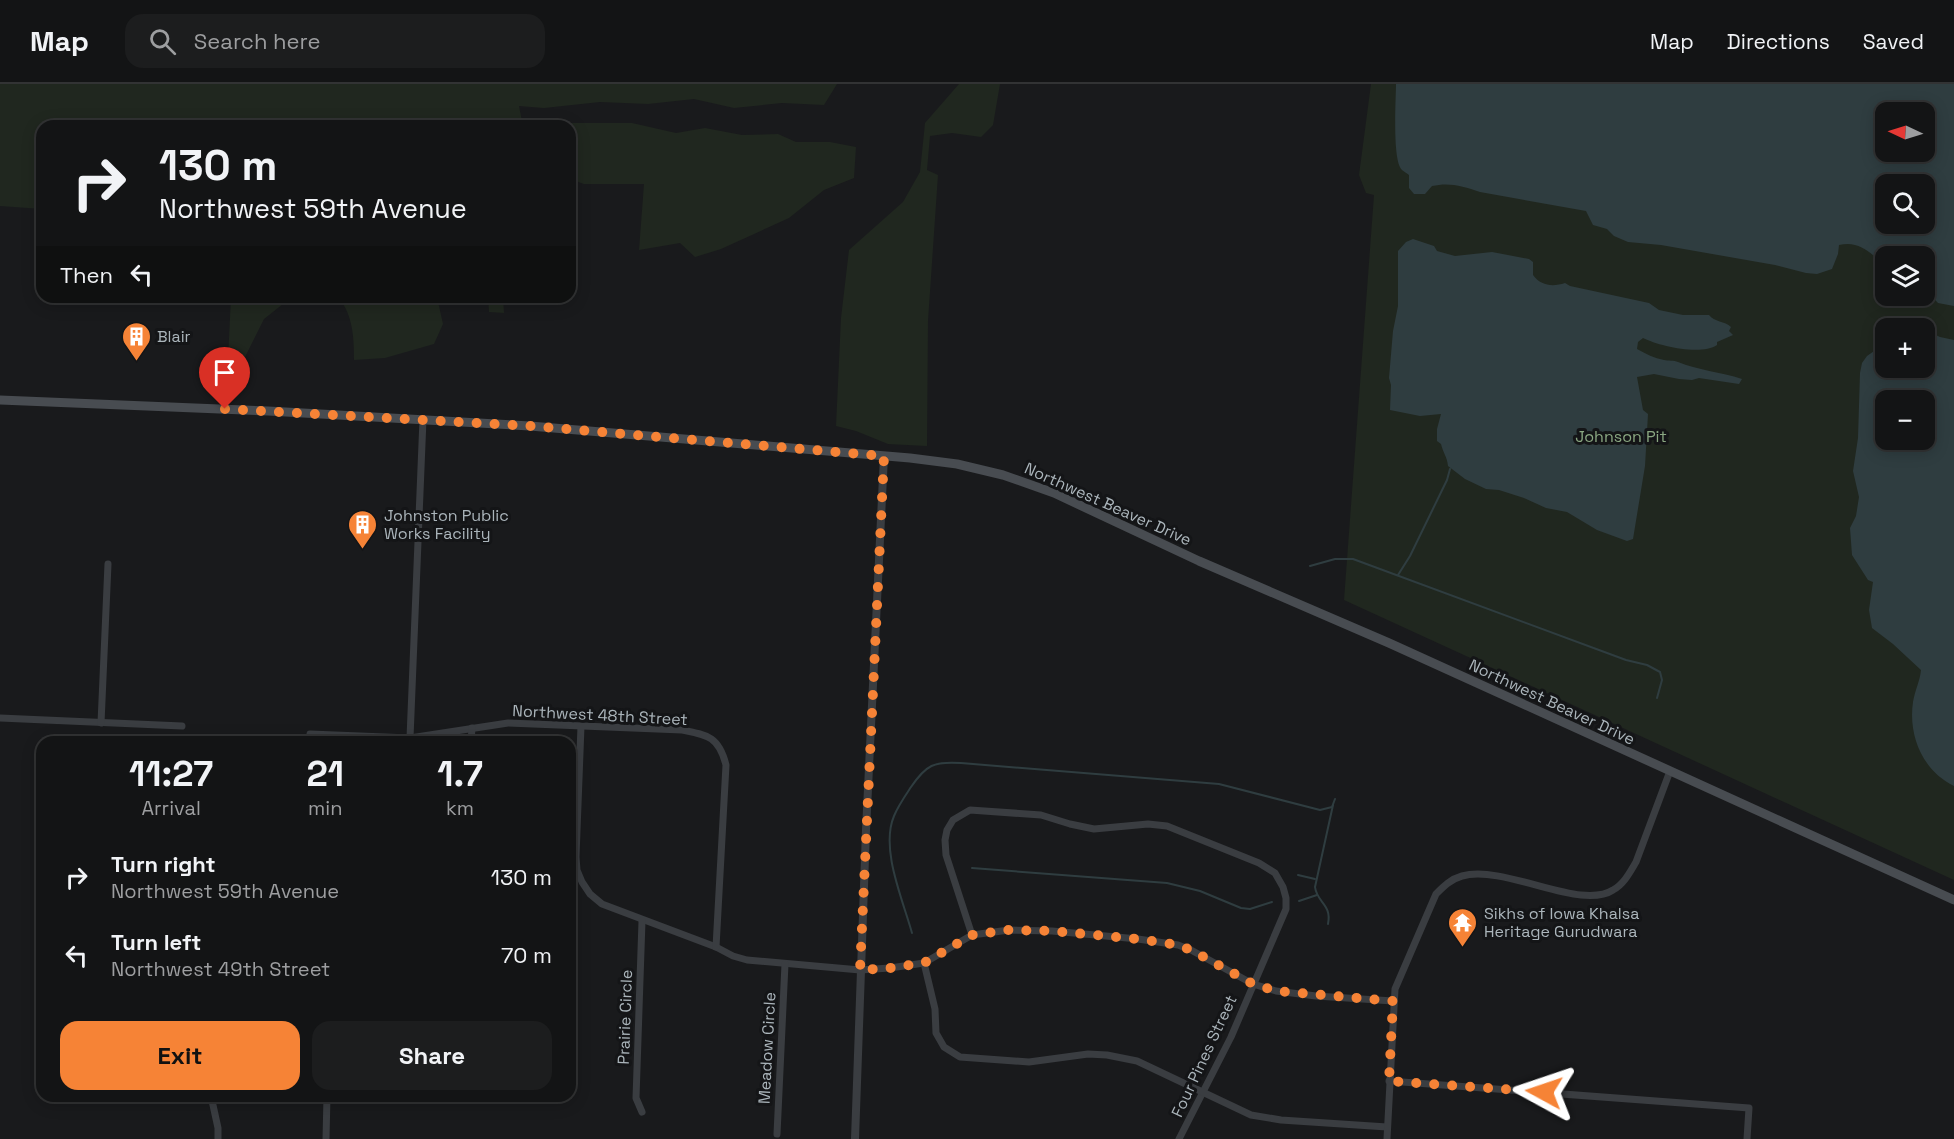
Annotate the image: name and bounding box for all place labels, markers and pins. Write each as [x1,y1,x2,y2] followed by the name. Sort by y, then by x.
[120,320,152,362] building icon: Blair
[157,326,191,347] place label: Blair
[199,347,250,409] pin
[384,505,509,544] place label: Johnston Public Works Facility
[347,508,379,550] building icon: Johnston Public Works Facility
[1484,903,1639,942] place label: Sikhs of Iowa Khalsa Heritage Gurudwara
[1447,906,1479,948] temple icon: Sikhs of Iowa Khalsa Heritage Gurudwara

